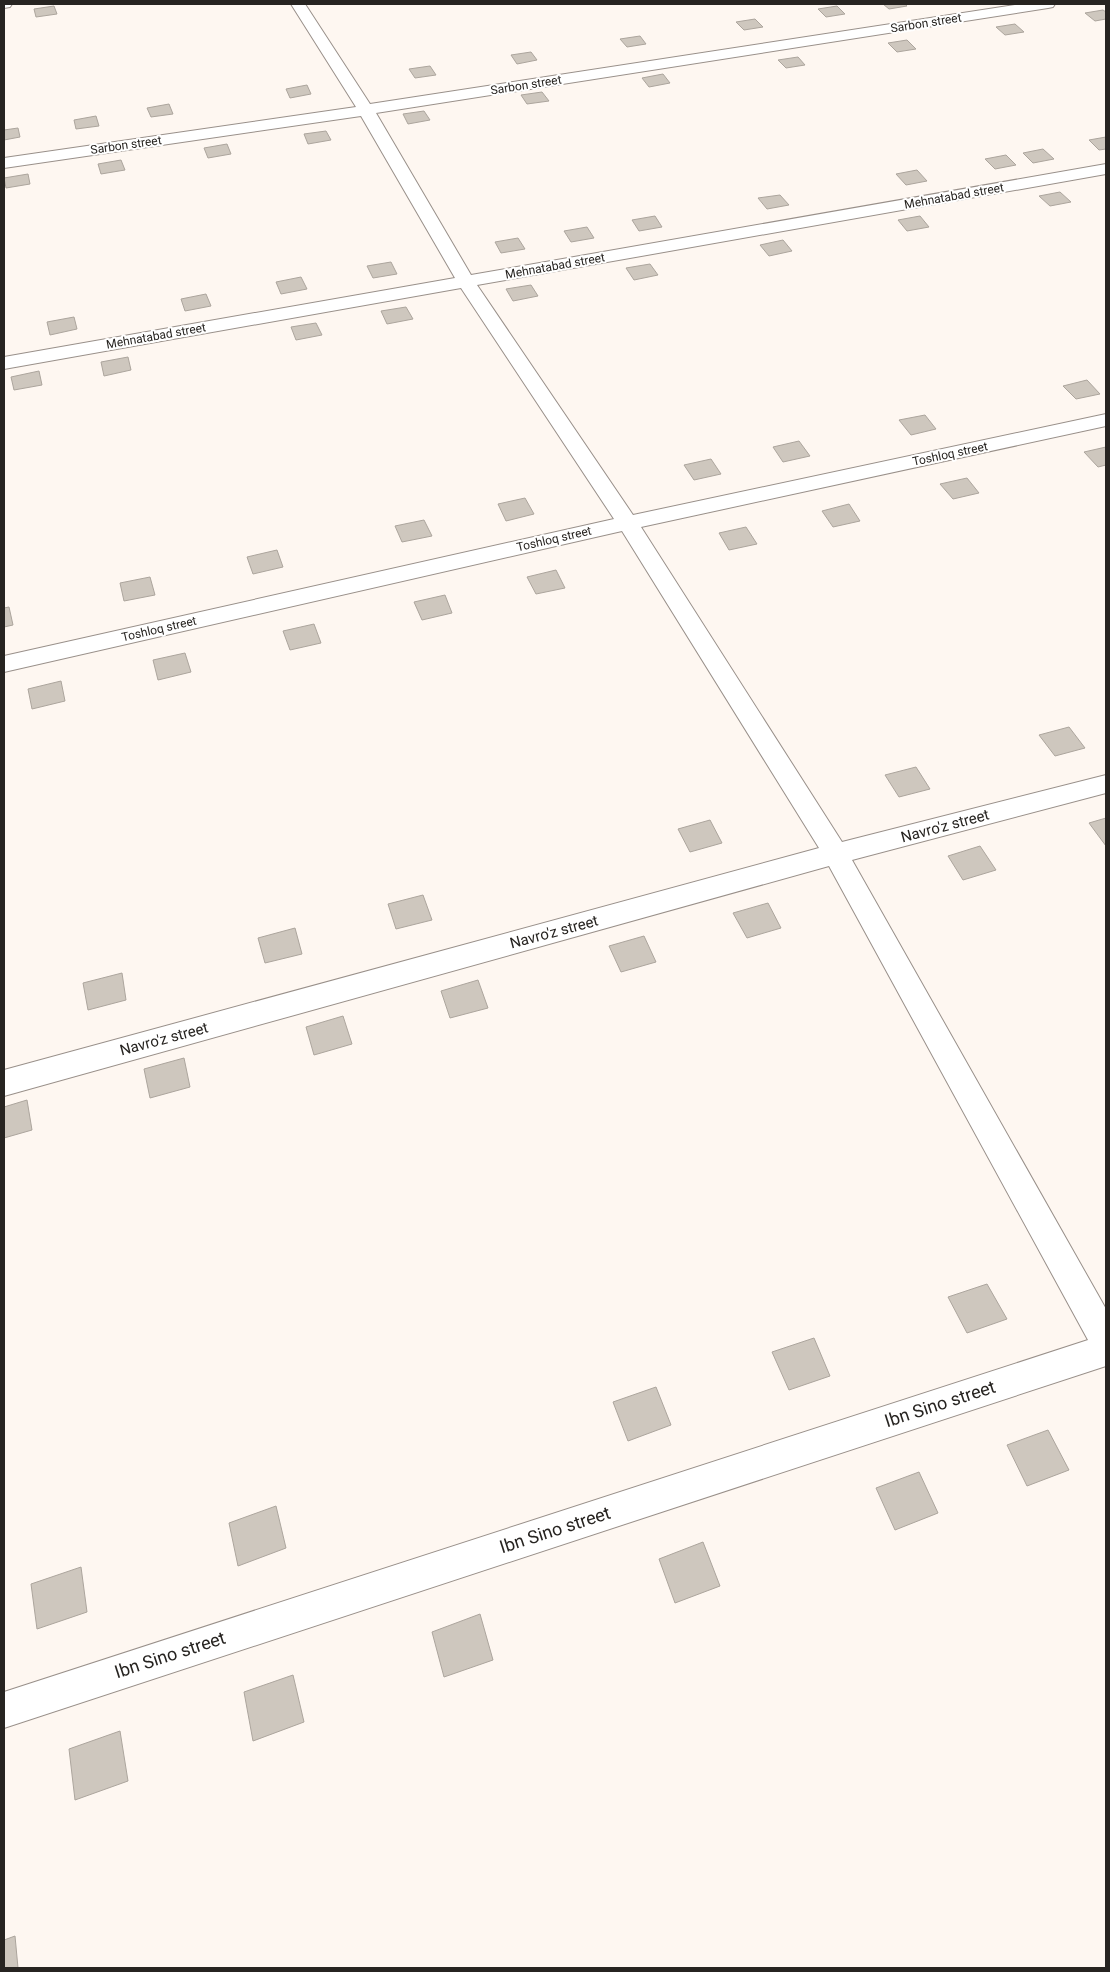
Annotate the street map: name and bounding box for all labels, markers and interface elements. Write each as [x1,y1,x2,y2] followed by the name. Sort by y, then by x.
[890,10,963,36] street label: Sarbon street
[490,72,563,98] street label: Sarbon street
[90,133,163,157] street label: Sarbon street
[903,180,1005,212] street label: Mehnatаbаd street
[504,250,606,282] street label: Mehnatаbаd street
[105,320,207,352] street label: Mehnatаbаd street
[911,439,989,469] street label: Toshloq street
[515,524,593,554] street label: Toshloq street
[120,614,198,644] street label: Toshloq street
[899,806,991,846] street label: Navro'z street
[508,912,600,952] street label: Navro'z street
[118,1019,210,1059] street label: Navro'z street
[882,1376,998,1431] street label: Ibn Sino street
[497,1502,613,1557] street label: Ibn Sino street
[112,1627,228,1682] street label: Ibn Sino street

